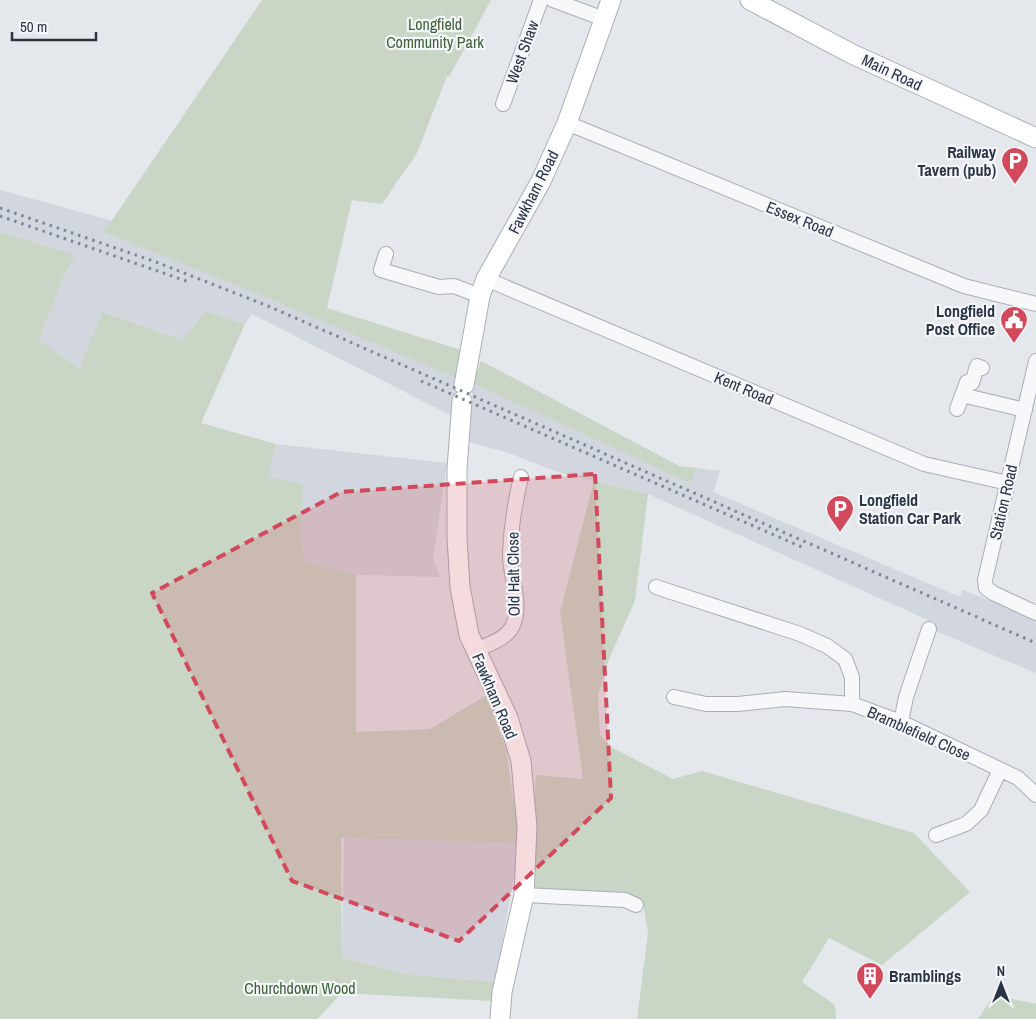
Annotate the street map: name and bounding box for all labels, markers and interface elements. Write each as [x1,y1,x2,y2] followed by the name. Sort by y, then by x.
[12,10,96,42] scale bar
[386,13,484,53] park label: Longfield Community Park
[20,16,47,37] text: 50 m
[500,17,544,87] street label: West Shaw
[858,48,926,96] street label: Main Road
[918,141,997,181] place label: Railway Tavern (pub)
[502,146,564,238] street label: Fawkham Road
[1000,146,1030,185] parking icon: Railway Tavern (pub)
[763,196,837,242] street label: Essex Road
[926,300,995,340] place label: Longfield Post Office
[999,305,1029,344] public building icon: Longfield Post Office
[711,366,777,410] street label: Kent Road
[984,462,1022,542] street label: Station Road
[859,489,962,529] place label: Longfield Station Car Park
[825,494,855,533] parking icon: Longfield Station Car Park
[501,532,525,616] street label: Old Halt Close
[467,650,523,742] street label: Fawkham Road
[864,700,974,766] street label: Bramblefield Close
[976,959,1026,1009] north arrow
[855,961,885,1000] building icon: Bramblings
[997,962,1005,980] text: N
[889,965,961,987] place label: Bramblings
[244,977,356,999] park label: Churchdown Wood

